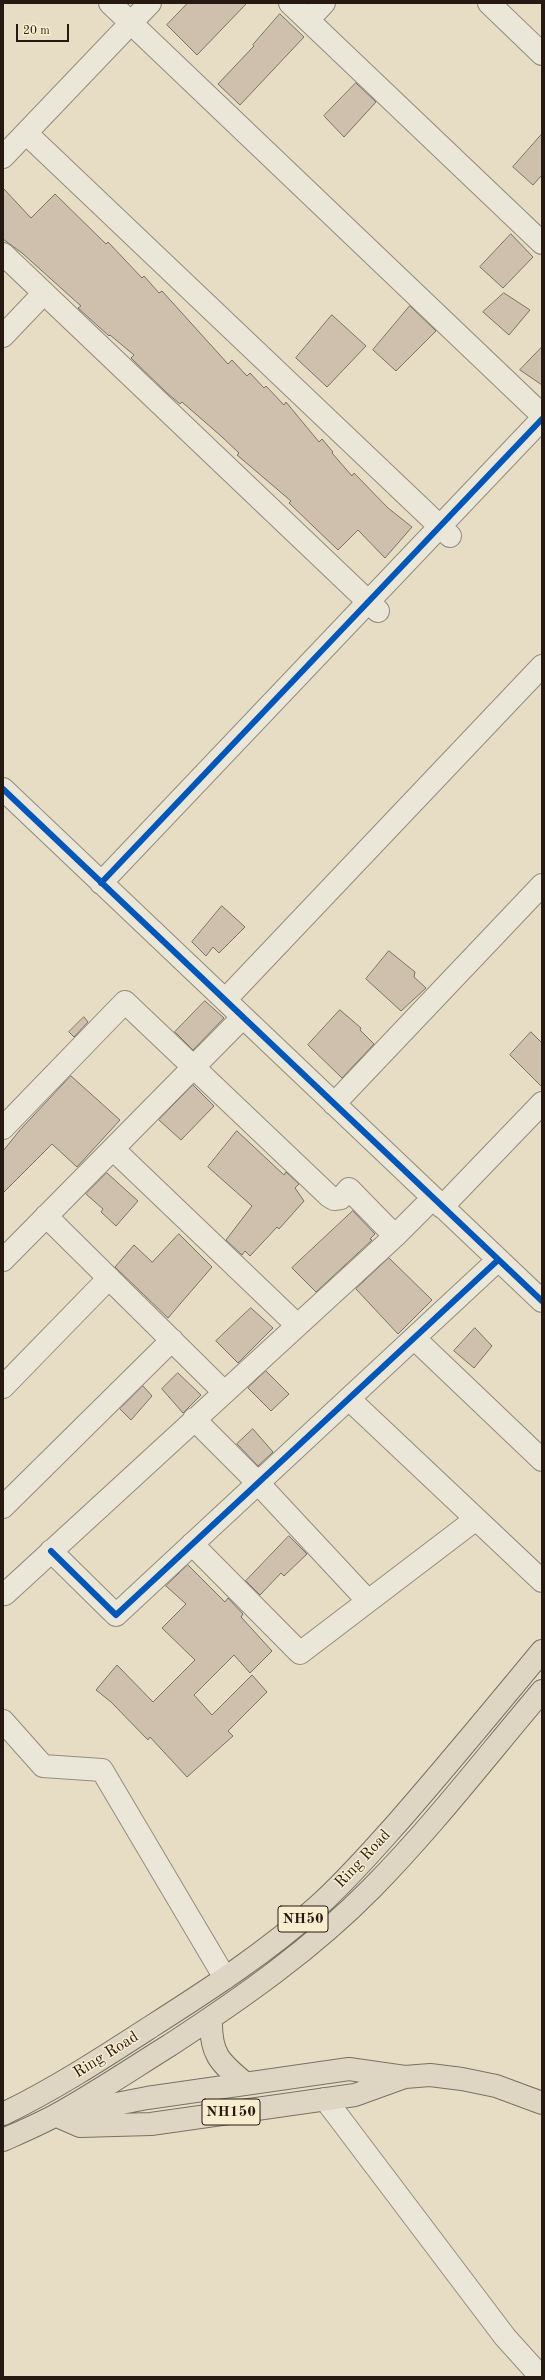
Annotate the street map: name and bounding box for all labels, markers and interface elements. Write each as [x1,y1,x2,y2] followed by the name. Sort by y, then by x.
[18,16,71,42] scale bar
[23,25,50,37] text: 20 m
[331,1826,395,1892] street label: Ring Road
[278,1906,328,1932] road number: NH50
[70,2027,142,2083] street label: Ring Road
[202,2099,260,2125] road number: NH150

